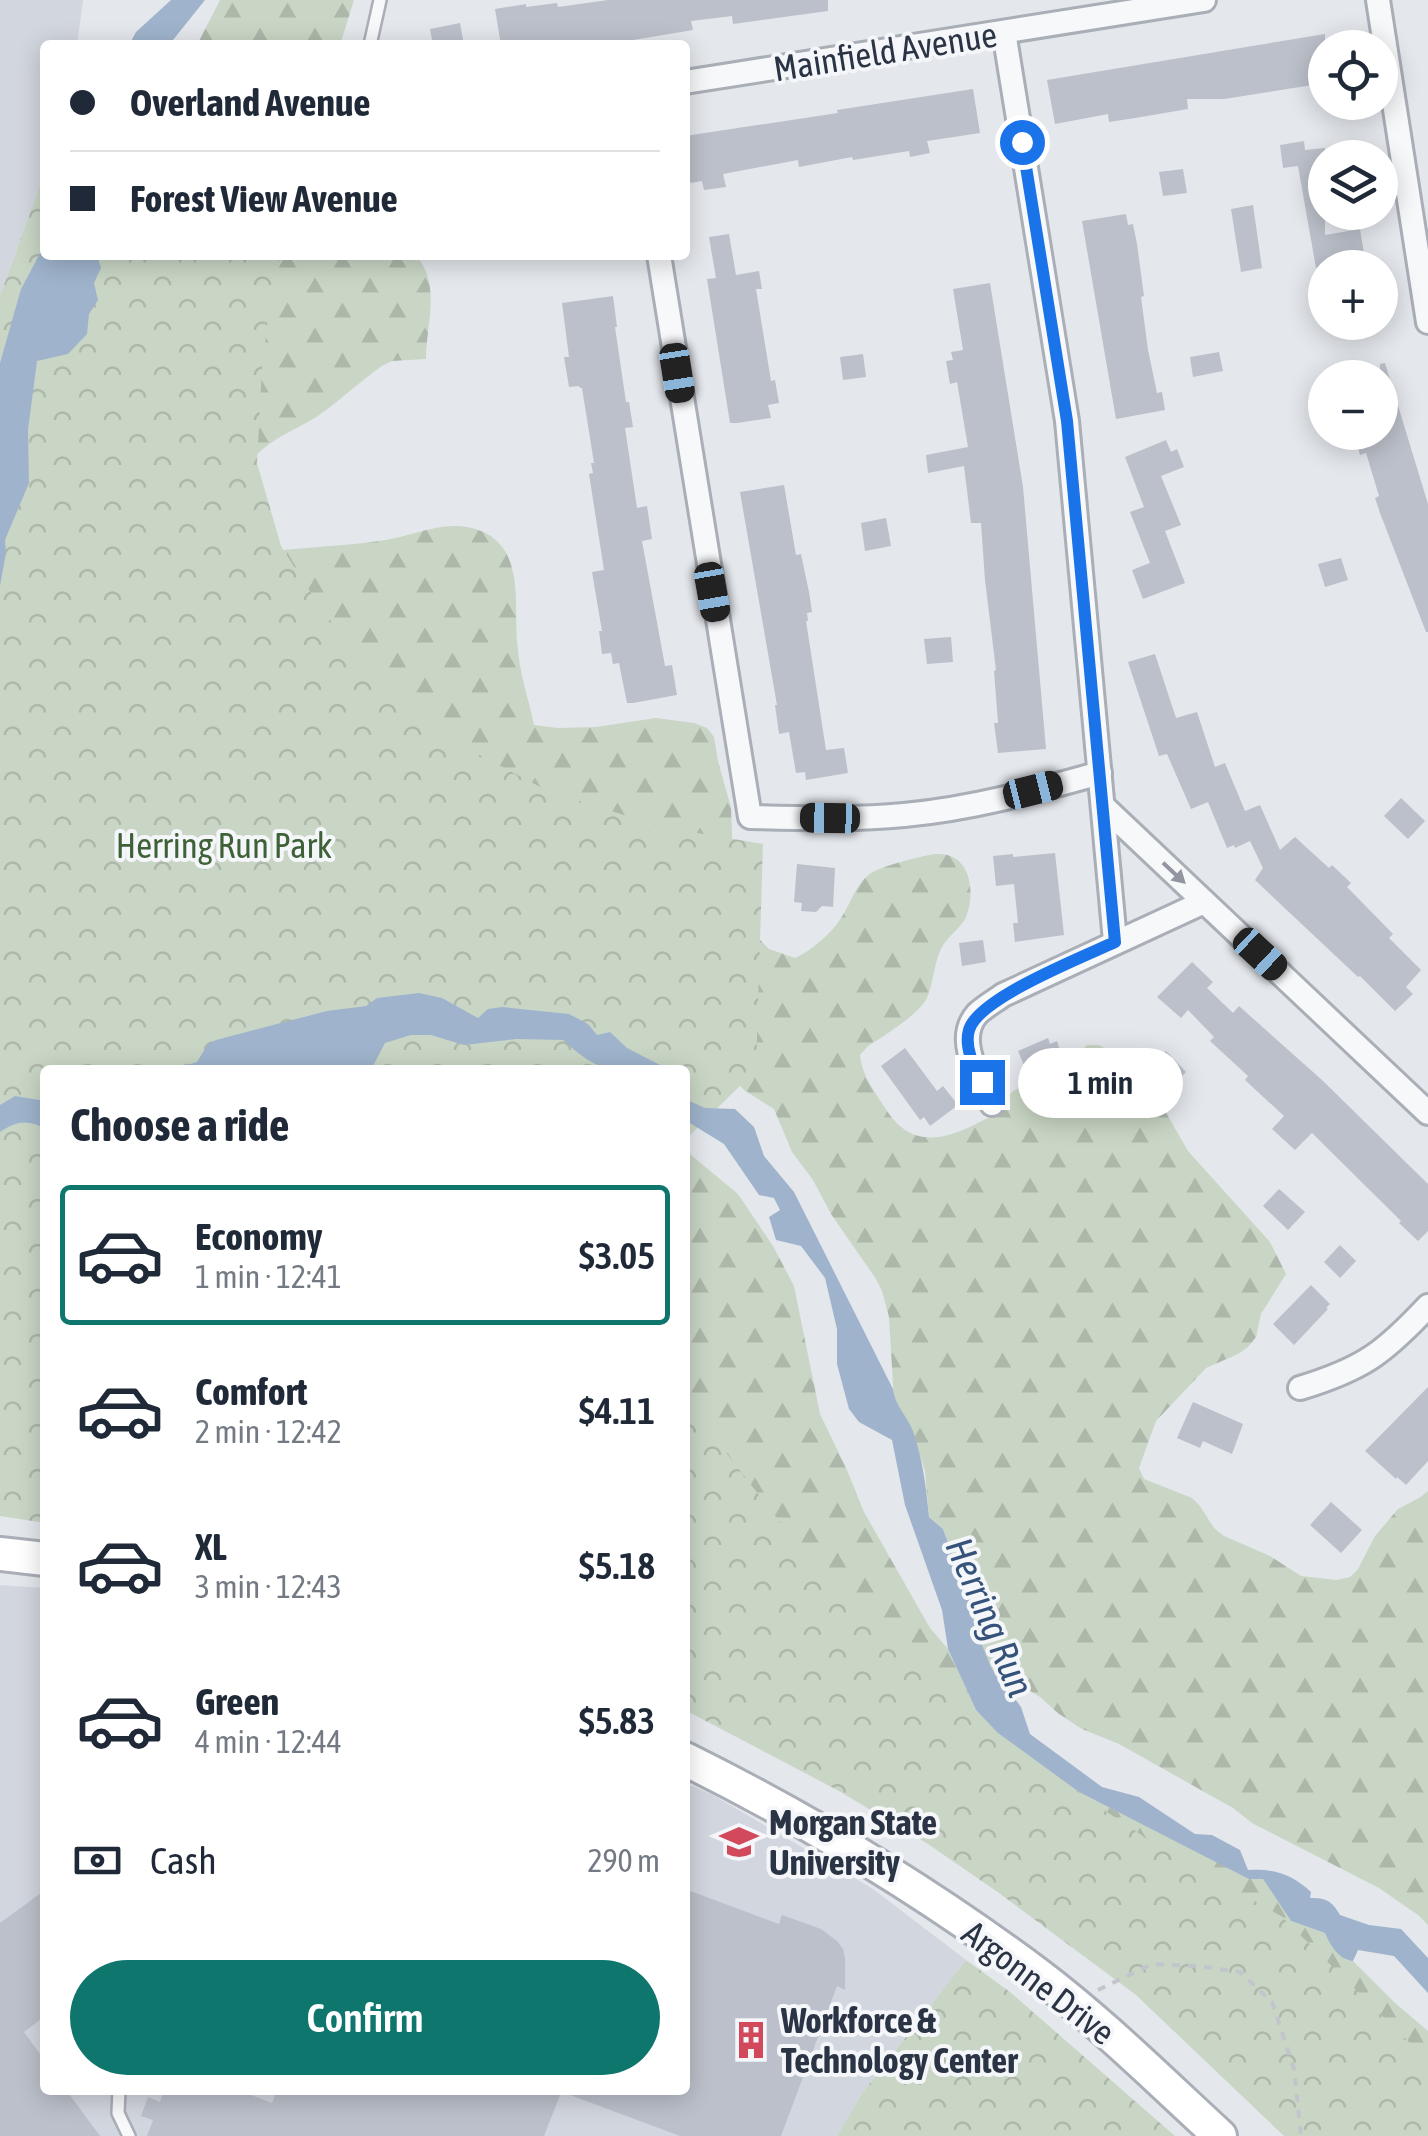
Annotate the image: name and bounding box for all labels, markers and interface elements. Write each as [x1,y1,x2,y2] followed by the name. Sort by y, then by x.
[770,14,1000,88] street label: Mainfield Avenue
[1308,30,1398,450] map controls
[1308,30,1398,120] button: locate
[130,81,371,124] text: Overland Avenue
[1000,120,1045,165] route start
[1308,140,1398,230] button: layers
[130,177,398,220] text: Forest View Avenue
[1308,250,1398,340] button: +
[657,341,697,405] car
[1308,360,1398,450] button: −
[692,560,732,624] car
[1000,768,1066,812] car
[800,802,860,834] car
[116,825,332,865] park label: Herring Run Park
[1162,861,1186,884] one-way arrow
[1228,923,1292,985] car
[1017,1047,1182,1117] callout: 1 min
[960,1060,1005,1105] route end
[1068,1064,1133,1101] text: 1 min
[70,1099,289,1151] text: Choose a ride
[75,1210,165,1300] icon: car
[195,1215,322,1258] text: Economy
[579,1234,655,1277] text: $3.05
[195,1258,342,1295] text: 1 min · 12:41
[75,1365,165,1455] icon: car
[195,1370,307,1413] text: Comfort
[579,1389,655,1432] text: $4.11
[195,1413,342,1450] text: 2 min · 12:42
[75,1520,165,1610] icon: car
[195,1525,227,1568] text: XL
[937,1531,1043,1703] water label: Herring Run
[579,1544,655,1587] text: $5.18
[195,1568,342,1605] text: 3 min · 12:43
[75,1675,165,1765] icon: car
[195,1680,279,1723] text: Green
[579,1699,655,1742] text: $5.83
[195,1723,342,1760] text: 4 min · 12:44
[769,1802,937,1882] place label: Morgan State University
[718,1821,760,1863] school or university icon: Morgan State University
[70,1833,125,1888] icon: cash
[150,1839,217,1882] text: Cash
[587,1842,660,1879] text: 290 m
[955,1912,1123,2052] street label: Argonne Drive
[70,1960,660,2075] button: Confirm
[780,2000,1018,2080] place label: Workforce & Technology Center
[730,2019,772,2061] building icon: Workforce & Technology Center

